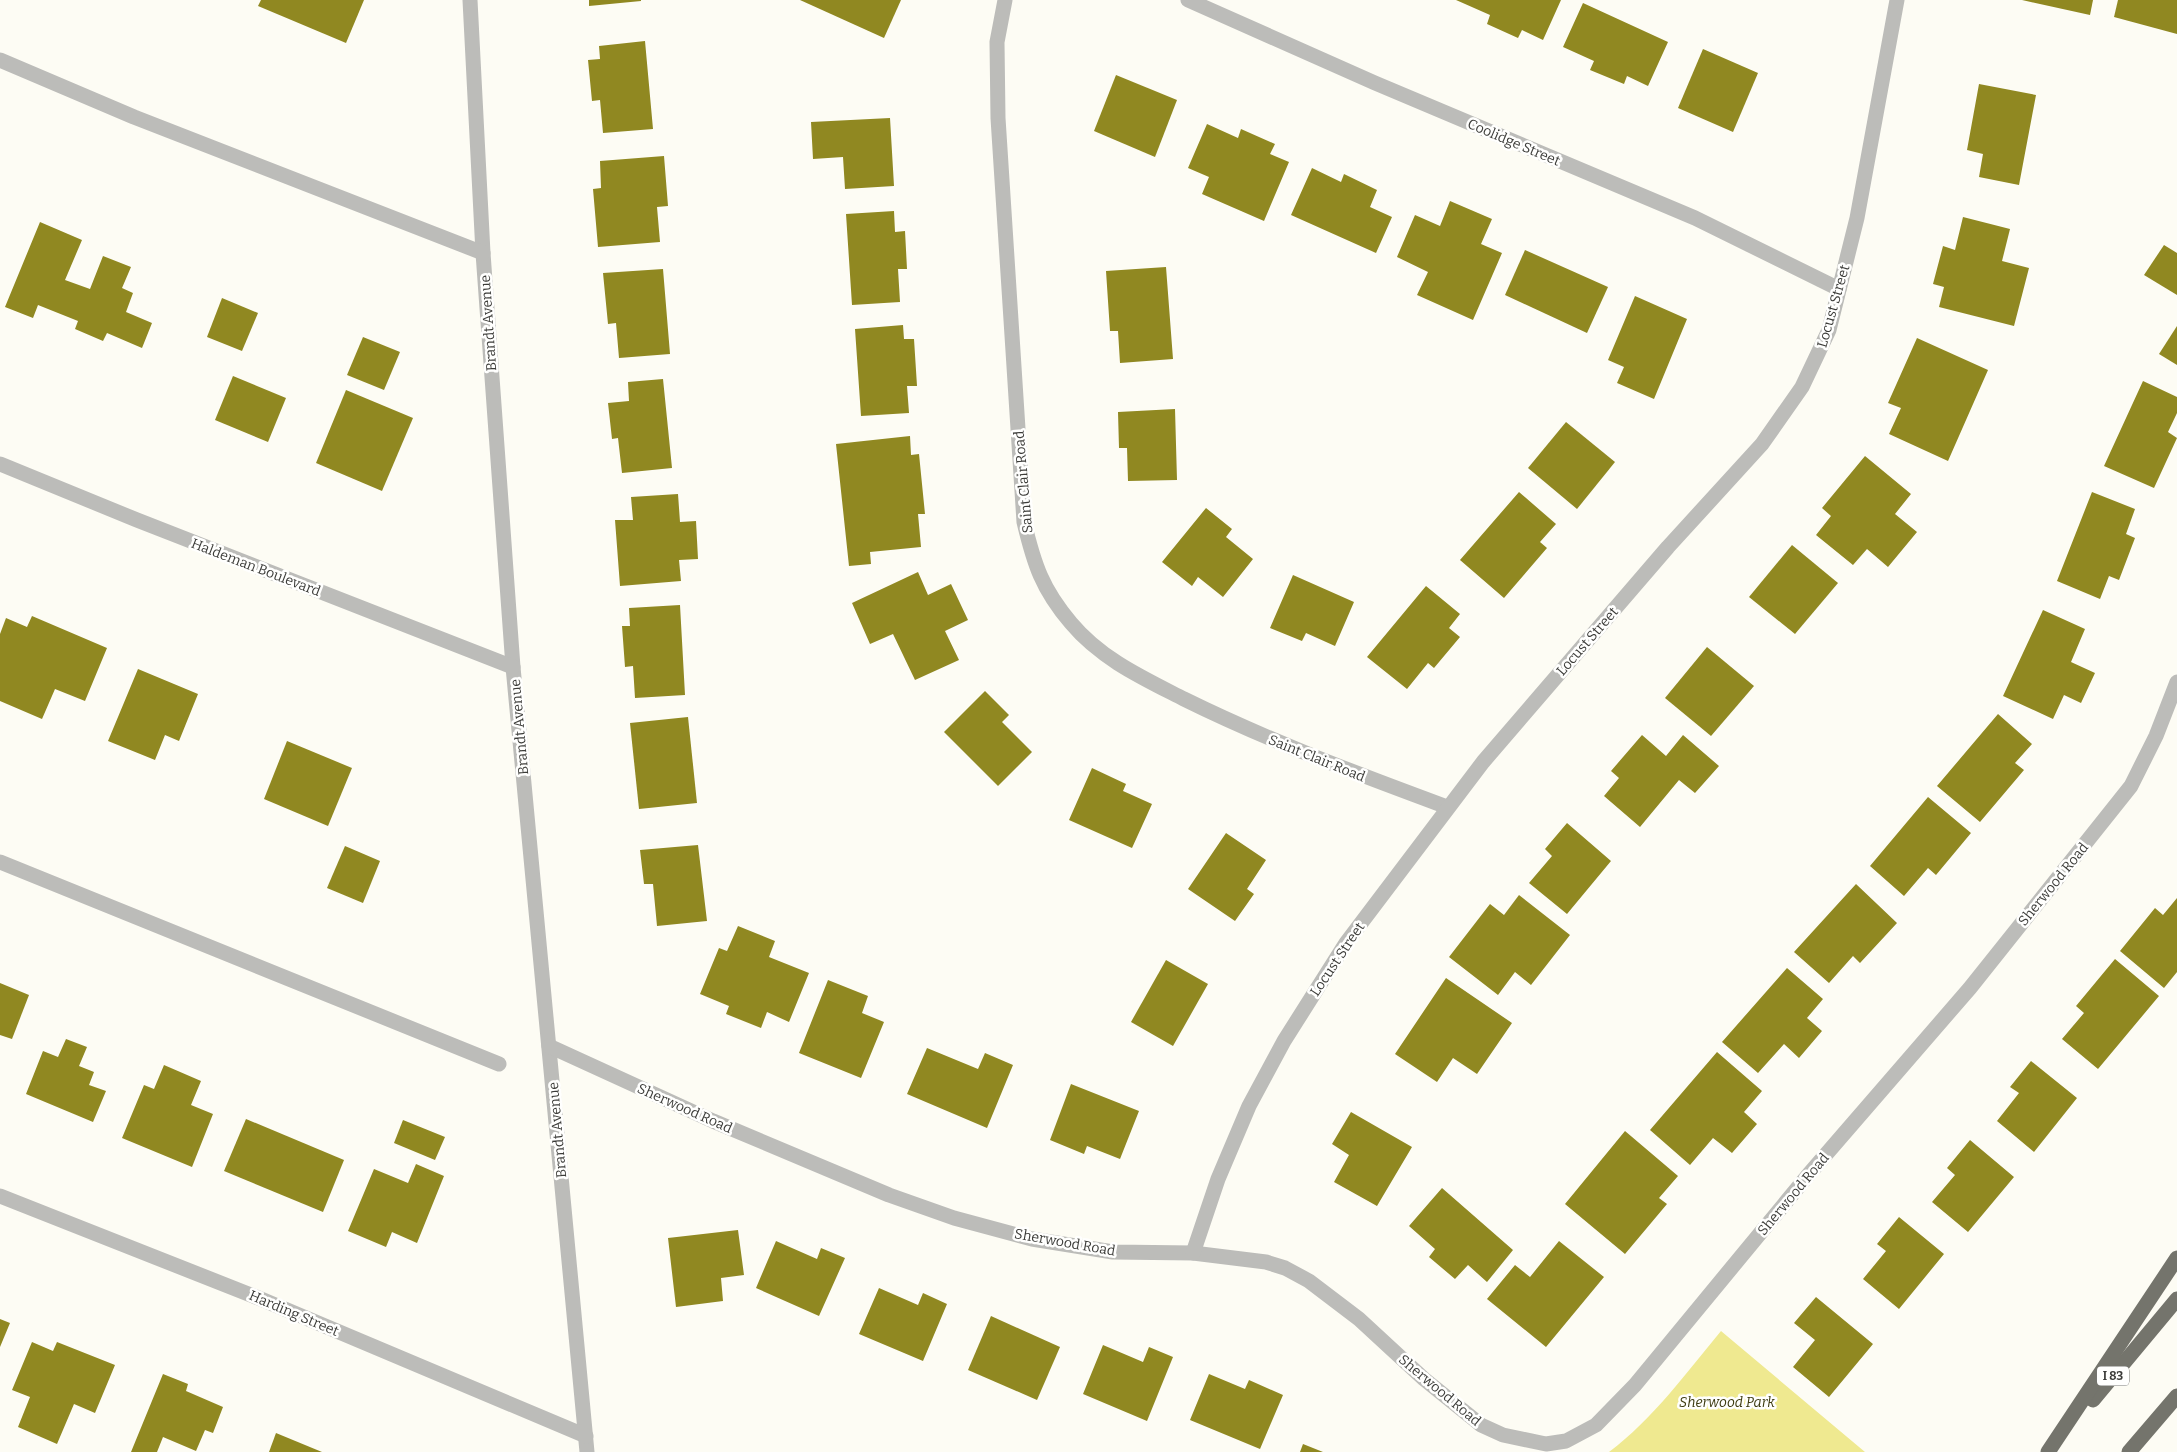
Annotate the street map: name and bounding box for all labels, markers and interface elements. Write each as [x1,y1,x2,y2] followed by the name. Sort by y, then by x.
[1465,115,1563,170] street label: Coolidge Street
[1814,263,1853,349] street label: Locust Street
[477,274,500,372] street label: Brandt Avenue
[1011,430,1036,534] street label: Saint Clair Road
[189,535,323,600] street label: Haldeman Boulevard
[1553,604,1622,679] street label: Locust Street
[507,678,532,776] street label: Brandt Avenue
[1266,731,1368,786] street label: Saint Clair Road
[2015,839,2092,929] street label: Sherwood Road
[1307,919,1368,999] street label: Locust Street
[635,1080,735,1137] street label: Sherwood Road
[545,1081,570,1179] street label: Brandt Avenue
[1754,1150,1833,1239] street label: Sherwood Road
[1013,1225,1117,1260] street label: Sherwood Road
[246,1287,341,1340] street label: Harding Street
[1395,1351,1484,1430] street label: Sherwood Road
[2097,1366,2129,1385] road number: I 83
[1679,1394,1775,1411] park label: Sherwood Park

